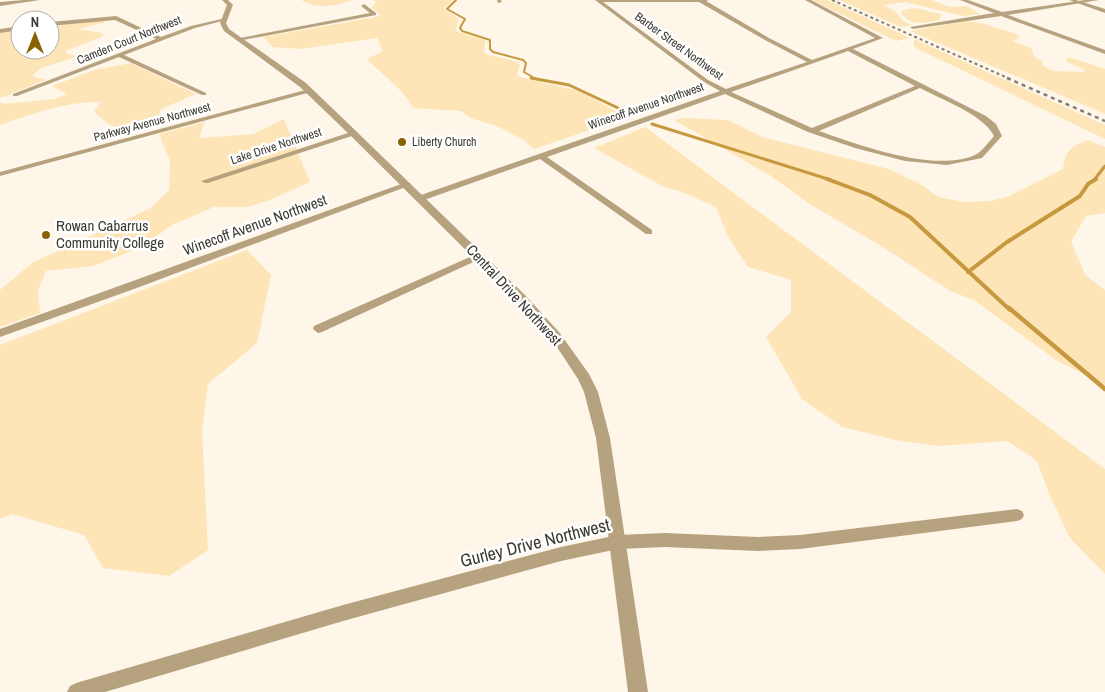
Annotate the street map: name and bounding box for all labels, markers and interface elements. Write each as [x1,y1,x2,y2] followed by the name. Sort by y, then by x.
[632,9,727,84] street label: Barber Street Northwest
[10,10,60,60] north arrow
[75,12,184,68] street label: Camden Court Northwest
[31,13,39,31] text: N
[586,79,706,133] street label: Winecoff Avenue Northwest
[92,99,212,145] street label: Parkway Avenue Northwest
[229,124,324,168] street label: Lake Drive Northwest
[412,134,477,150] place label: Liberty Church
[396,136,408,148] marker: Liberty Church
[180,189,330,260] street label: Winecoff Avenue Northwest
[56,215,164,253] place label: Rowan Cabarrus Community College
[40,229,52,241] marker: Rowan Cabarrus Community College
[462,240,567,350] street label: Central Drive Northwest
[457,512,612,573] street label: Gurley Drive Northwest

